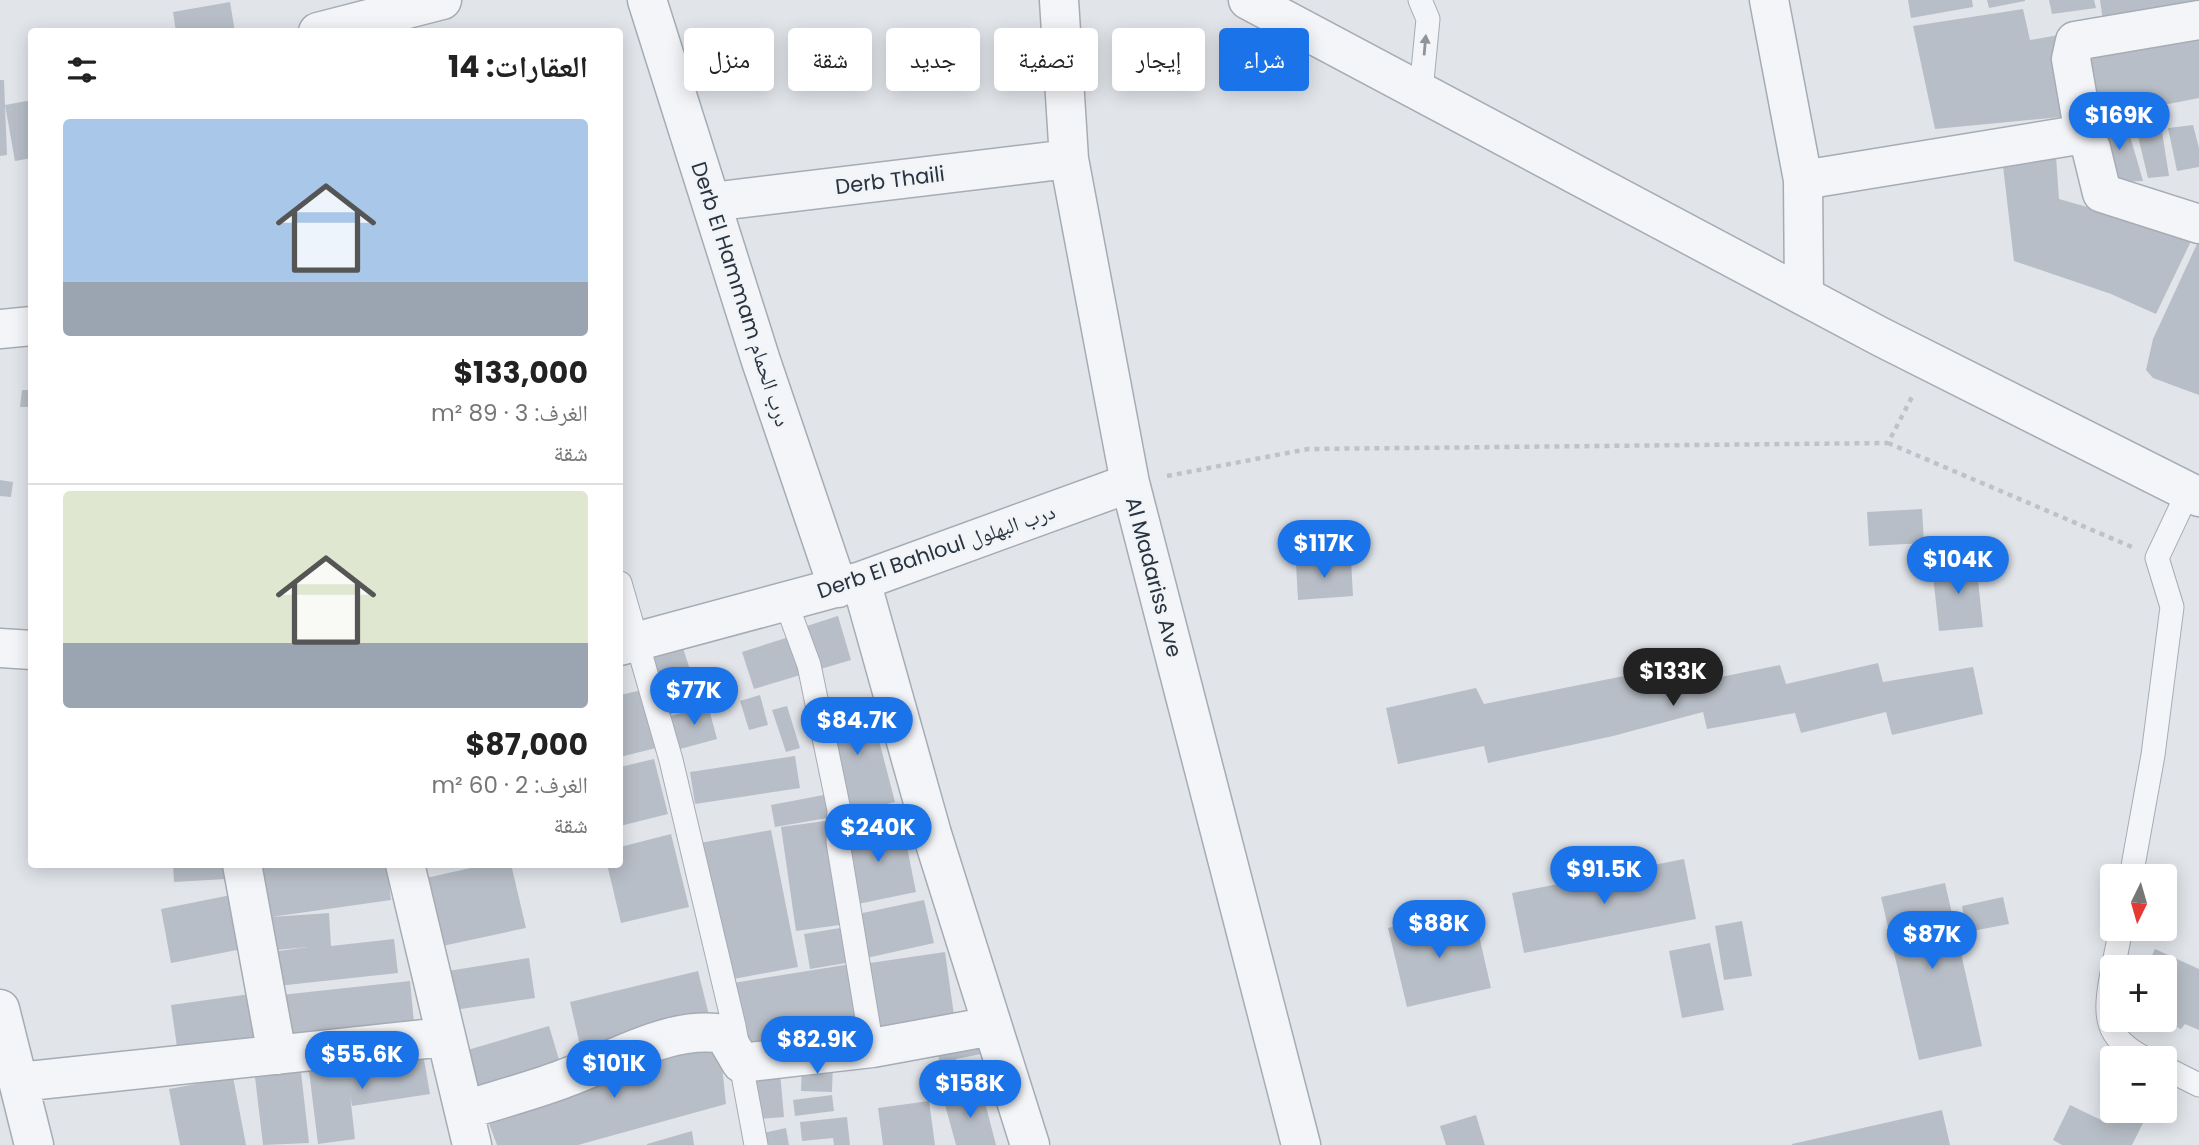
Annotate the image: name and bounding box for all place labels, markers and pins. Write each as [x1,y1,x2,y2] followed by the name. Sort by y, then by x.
[2070,92,2168,152] pin: $169K
[1275,520,1373,580] pin: $117K
[1909,536,2007,596] pin: $104K
[1624,648,1722,708] pin: $133K
[653,668,735,727] pin: $77K
[800,698,914,757] pin: $84.7K
[829,804,927,864] pin: $240K
[1547,846,1661,906] pin: $91.5K
[1398,900,1480,960] pin: $88K
[1891,912,1973,971] pin: $87K
[760,1016,874,1076] pin: $82.9K
[305,1032,419,1091] pin: $55.6K
[565,1040,663,1100] pin: $101K
[921,1060,1019,1120] pin: $158K

